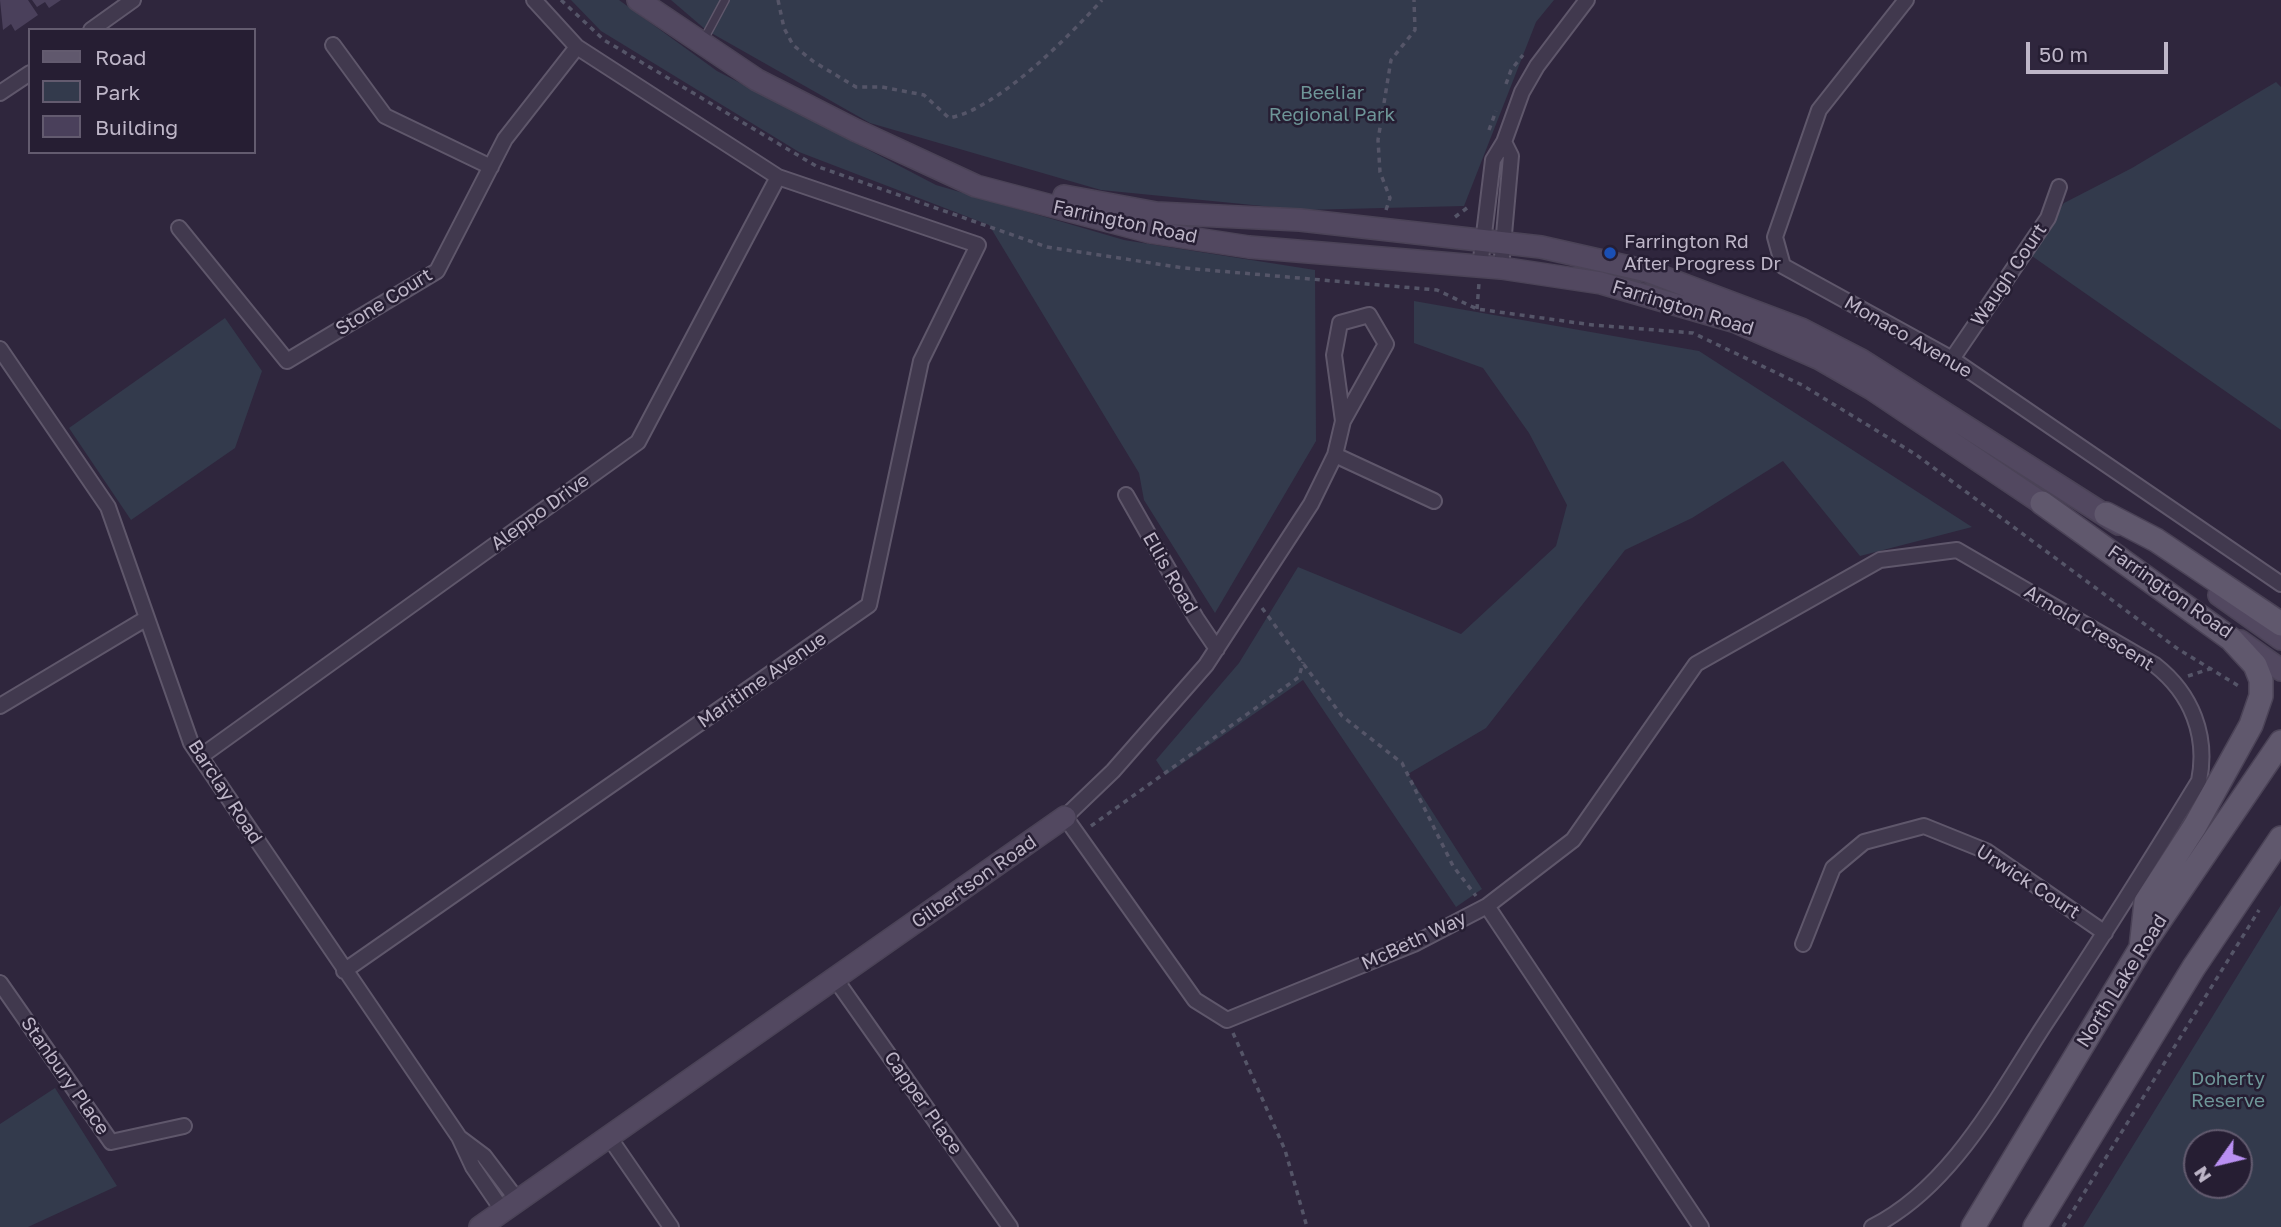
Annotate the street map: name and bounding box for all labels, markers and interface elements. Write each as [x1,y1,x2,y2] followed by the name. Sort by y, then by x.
[28,28,256,154] legend
[2029,28,2171,72] scale bar
[2039,41,2088,67] text: 50 m
[95,44,146,70] text: Road
[95,79,140,105] text: Park
[1269,82,1395,126] park label: Beeliar Regional Park
[95,114,178,140] text: Building
[1051,196,1199,248] street label: Farrington Road
[1966,219,2052,331] street label: Waugh Court
[1624,231,1781,275] place label: Farrington Rd After Progress Dr
[1602,245,1618,261] marker: Farrington Rd After Progress Dr
[332,263,436,341] street label: Stone Court
[1609,276,1757,340] street label: Farrington Road
[1840,291,1976,383] street label: Monaco Avenue
[486,469,594,555] street label: Aleppo Drive
[1138,528,1202,618] street label: Ellis Road
[2103,541,2237,643] street label: Farrington Road
[2020,580,2158,676] street label: Arnold Crescent
[693,627,831,733] street label: Maritime Avenue
[183,736,267,848] street label: Barclay Road
[907,830,1041,934] street label: Gilbertson Road
[1972,840,2084,924] street label: Urwick Court
[1358,907,1470,975] street label: McBeth Way
[2072,910,2172,1052] street label: North Lake Road
[16,1013,114,1139] street label: Stanbury Place
[879,1047,967,1159] street label: Capper Place
[2191,1068,2265,1112] park label: Doherty Reserve
[2183,1129,2253,1199] north arrow
[2188,1162,2215,1187] text: N

